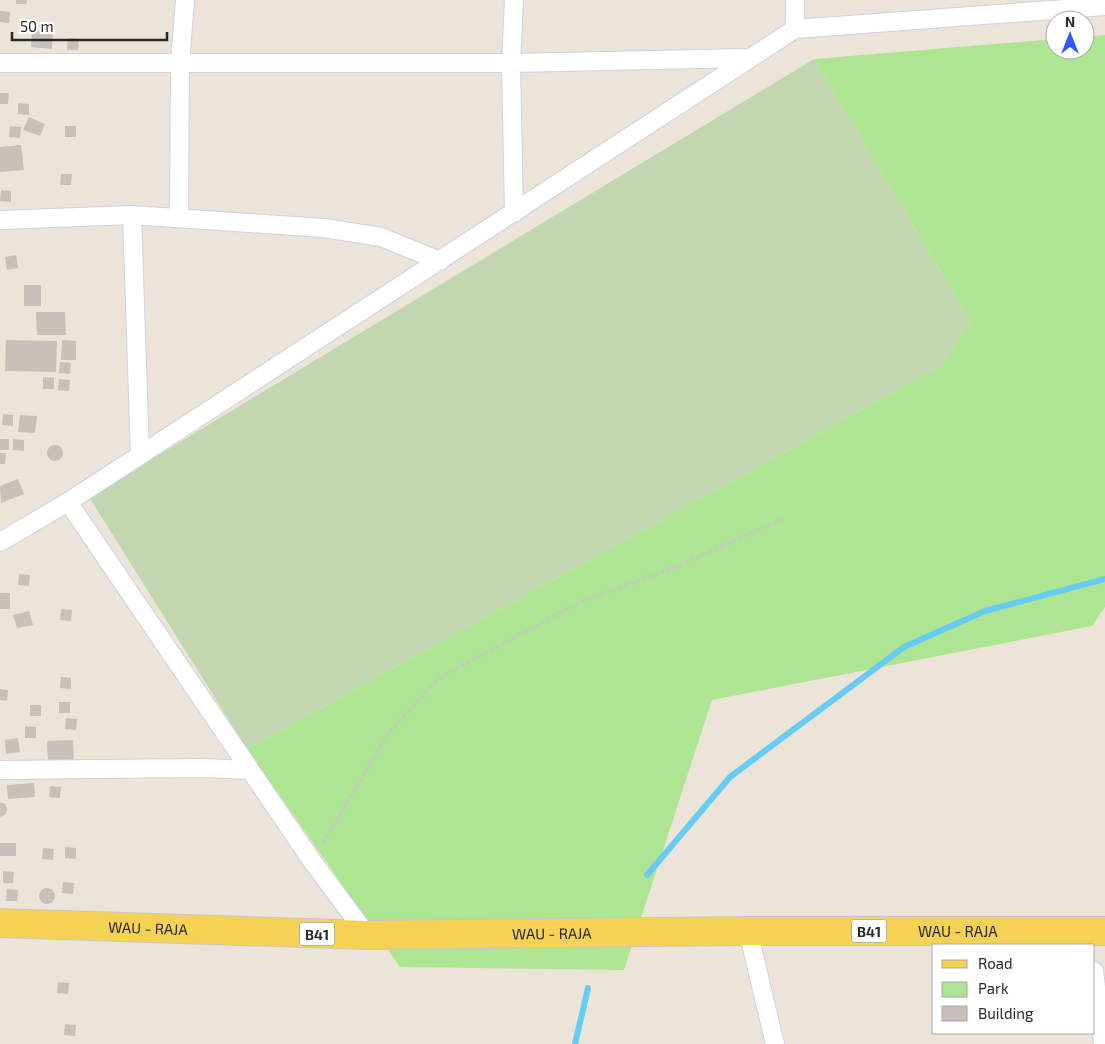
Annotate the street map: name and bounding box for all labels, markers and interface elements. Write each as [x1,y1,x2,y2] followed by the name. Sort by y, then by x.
[12,10,168,42] scale bar
[1045,10,1095,60] north arrow
[1065,13,1075,30] text: N
[20,17,54,35] text: 50 m
[108,918,189,938] street label: WAU - RAJA
[852,919,886,942] road number: B41
[300,922,334,946] road number: B41
[918,922,998,940] street label: WAU - RAJA
[512,924,592,942] street label: WAU - RAJA
[932,944,1095,1034] legend
[978,954,1013,972] text: Road
[978,979,1009,997] text: Park
[978,1004,1034,1022] text: Building

